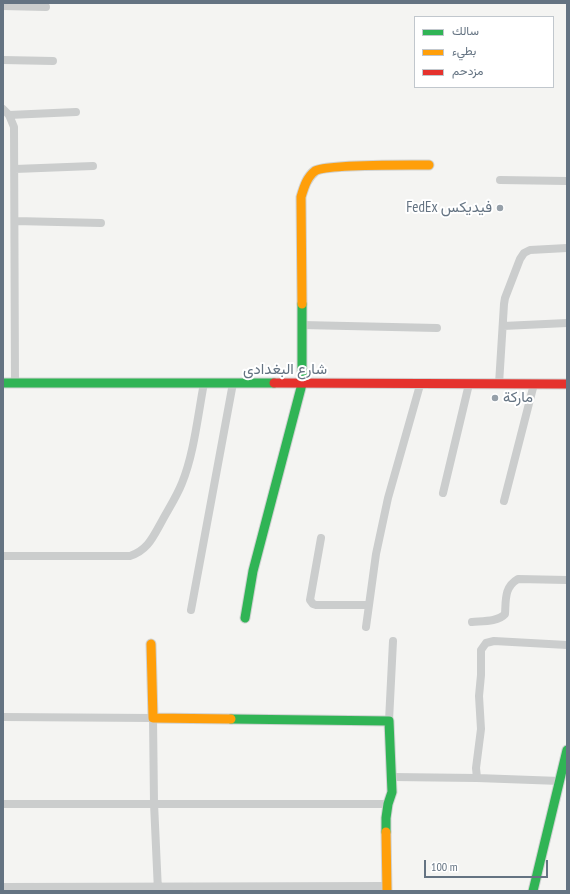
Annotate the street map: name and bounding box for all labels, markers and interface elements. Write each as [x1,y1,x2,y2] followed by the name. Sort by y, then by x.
[414,16,554,88] legend
[452,23,479,38] text: سالك
[452,43,476,58] text: بطيء
[452,63,483,78] text: مزدحم
[406,199,492,217] place label: FedEx فيديكس
[495,203,505,213] marker: FedEx فيديكس
[243,361,327,379] street label: شارع البغدادى
[503,389,533,407] place label: ماركة
[490,393,500,403] marker: ماركة
[426,852,550,878] scale bar
[431,859,458,874] text: 100 m

